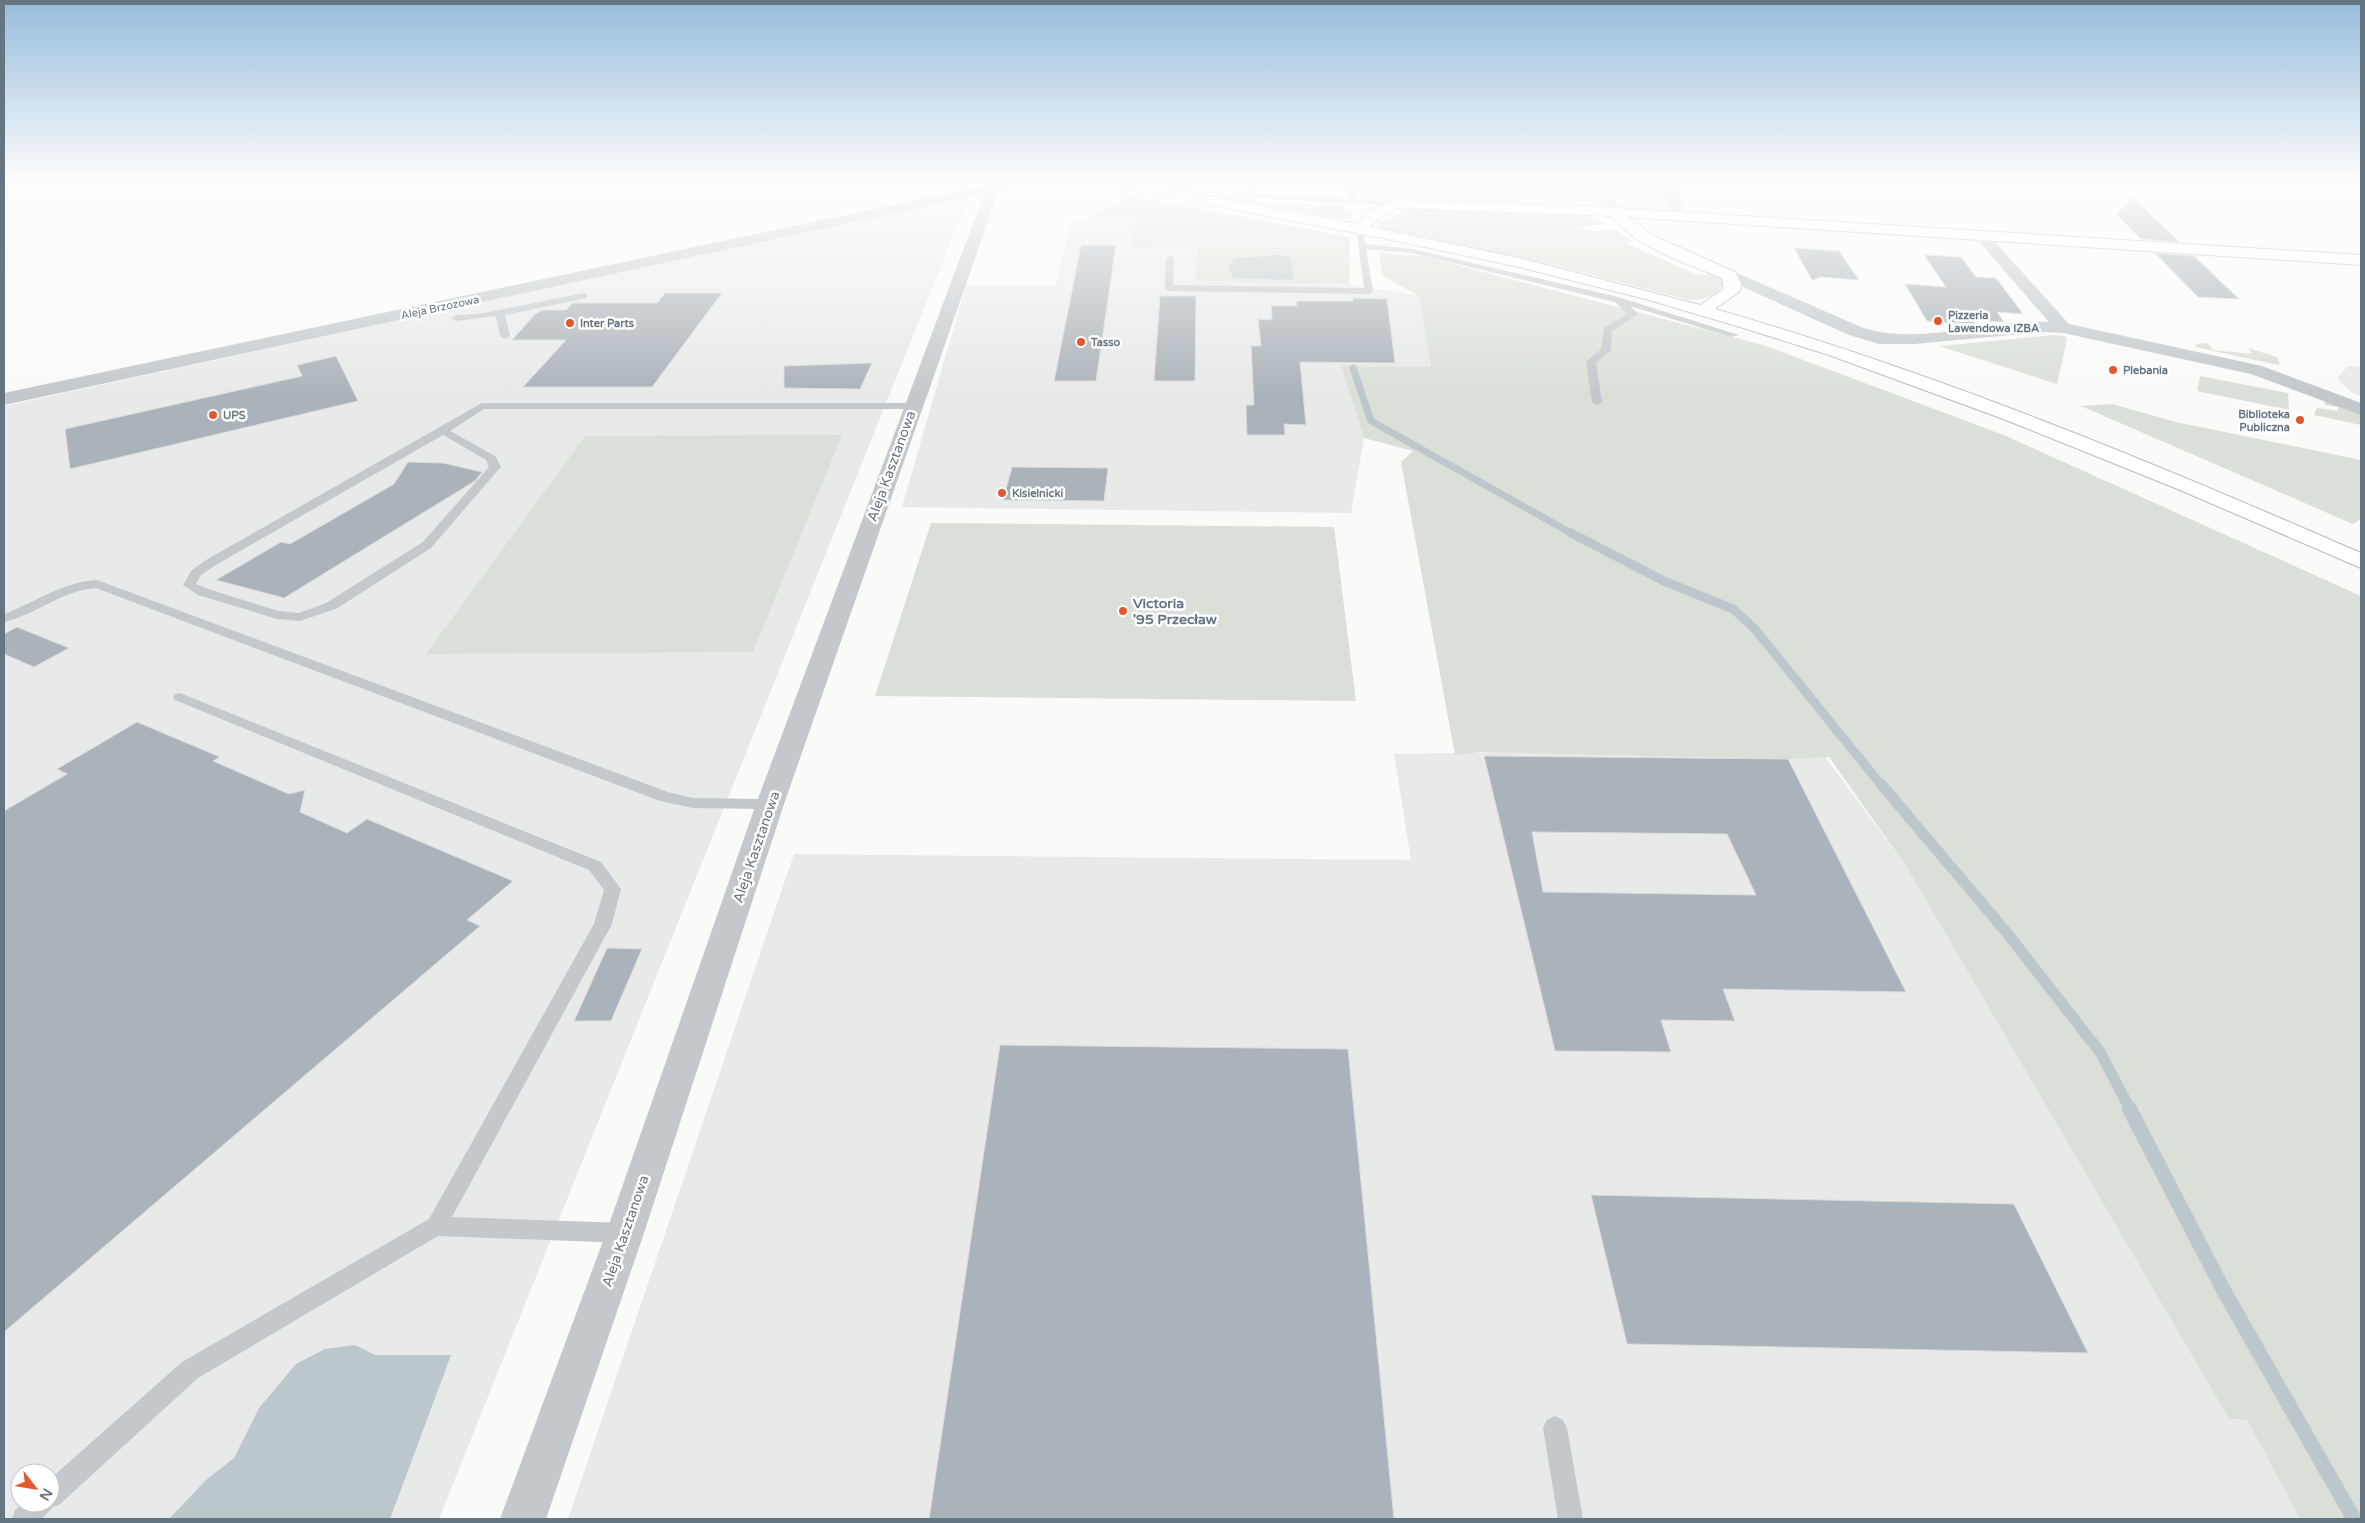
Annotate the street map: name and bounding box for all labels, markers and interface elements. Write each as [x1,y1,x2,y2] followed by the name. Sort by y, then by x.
[400,293,480,322] street label: Aleja Brzozowa
[1948,309,2039,335] place label: Pizzeria Lawendowa IZBA
[1932,315,1944,327] marker: Pizzeria Lawendowa IZBA
[564,317,576,329] marker: Inter Parts
[580,317,635,330] place label: Inter Parts
[1075,336,1087,348] marker: Tasso
[1090,336,1121,349] place label: Tasso
[2107,364,2119,376] marker: Plebania
[2123,364,2168,377] place label: Plebania
[864,408,919,524] street label: Aleja Kasztanowa
[2238,408,2290,434] place label: Biblioteka Publiczna
[207,409,219,421] marker: UPS
[223,409,246,422] place label: UPS
[2294,414,2306,426] marker: Biblioteka Publiczna
[996,487,1008,499] marker: Kisielnicki
[1012,487,1063,500] place label: Kisielnicki
[1133,595,1217,628] place label: Victoria '95 Przecław
[1117,605,1129,617] marker: Victoria '95 Przecław
[729,789,784,905] street label: Aleja Kasztanowa
[598,1173,653,1289] street label: Aleja Kasztanowa
[10,1463,60,1513] north arrow
[36,1485,56,1504] text: N

